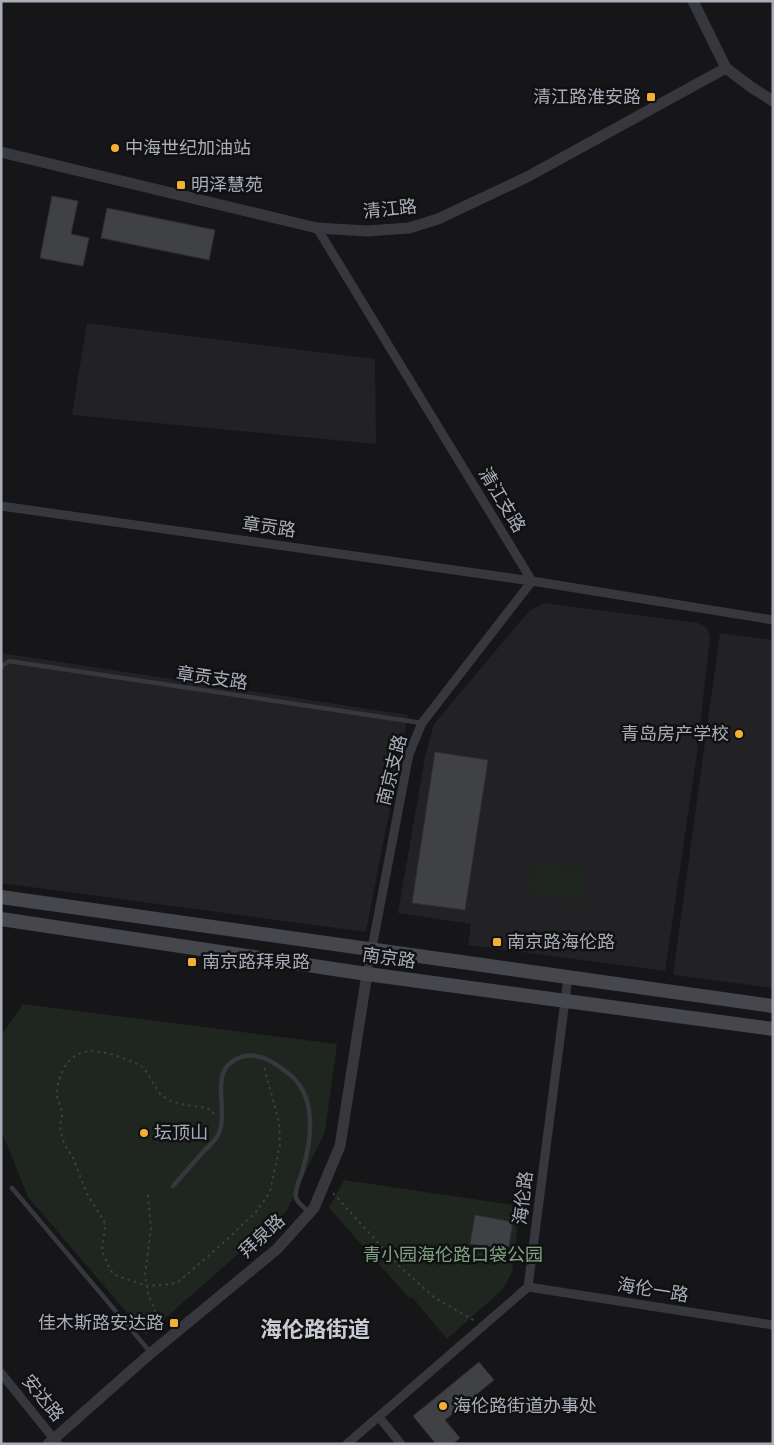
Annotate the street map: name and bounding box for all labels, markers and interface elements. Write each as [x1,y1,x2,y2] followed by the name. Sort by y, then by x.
[533,85,641,108] place label: 清江路淮安路
[645,91,657,103] marker: 清江路淮安路
[125,136,251,159] place label: 中海世纪加油站
[109,142,121,154] marker: 中海世纪加油站
[191,173,263,196] place label: 明泽慧苑
[175,179,187,191] marker: 明泽慧苑
[362,194,418,223] street label: 清江路
[474,463,531,537] street label: 清江支路
[241,511,297,542] street label: 章贡路
[175,661,249,694] street label: 章贡支路
[621,722,729,745] place label: 青岛房产学校
[733,728,745,740] marker: 青岛房产学校
[372,732,411,808] street label: 南京支路
[507,930,615,953] place label: 南京路海伦路
[491,936,503,948] marker: 南京路海伦路
[361,942,417,973] street label: 南京路
[202,950,310,973] place label: 南京路拜泉路
[186,956,198,968] marker: 南京路拜泉路
[154,1121,208,1144] place label: 坛顶山
[138,1127,150,1139] marker: 坛顶山
[508,1170,537,1226] street label: 海伦路
[234,1209,289,1262] street label: 拜泉路
[363,1243,543,1266] park label: 青小园海伦路口袋公园
[616,1273,690,1306] street label: 海伦一路
[38,1311,164,1334] place label: 佳木斯路安达路
[260,1315,370,1343] district label: 海伦路街道
[168,1317,180,1329] marker: 佳木斯路安达路
[17,1369,69,1426] street label: 安达路
[453,1394,597,1417] place label: 海伦路街道办事处
[437,1400,449,1412] marker: 海伦路街道办事处

